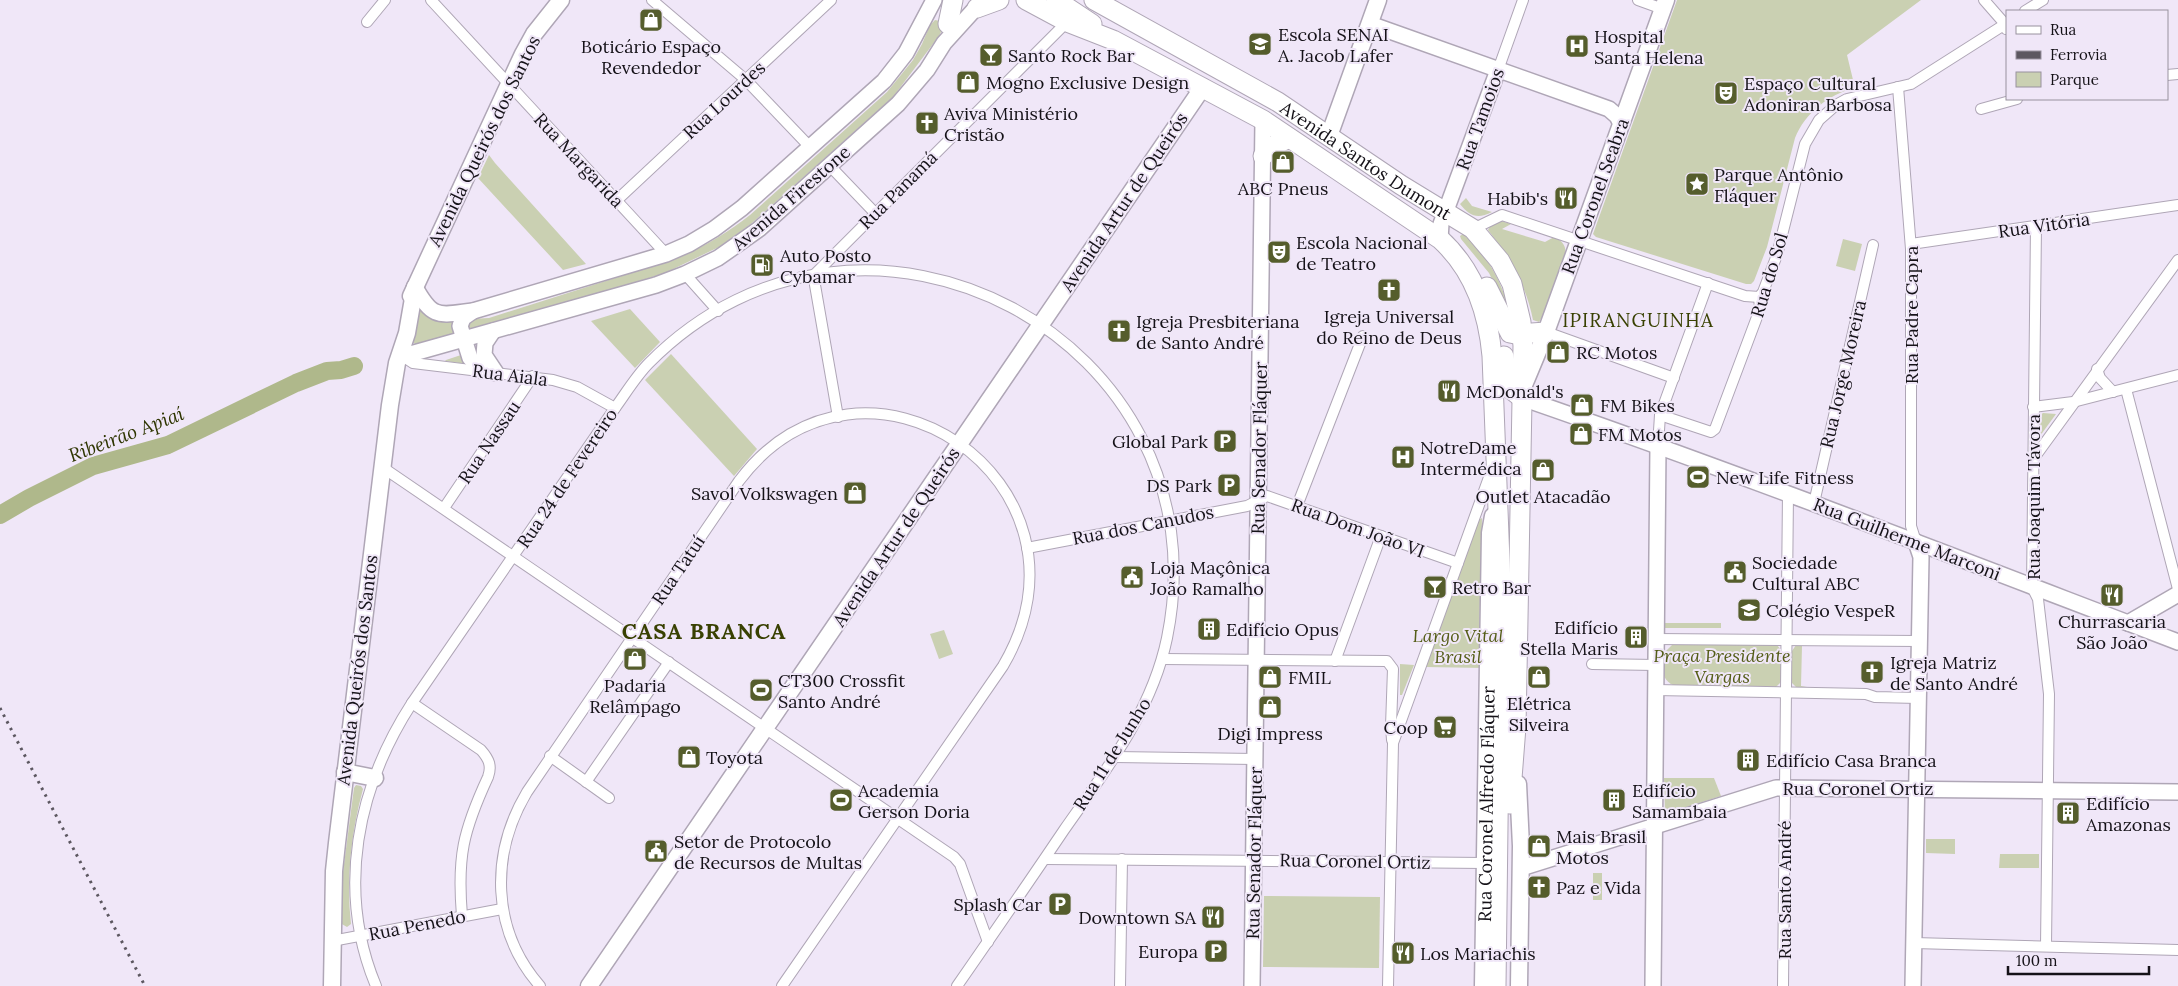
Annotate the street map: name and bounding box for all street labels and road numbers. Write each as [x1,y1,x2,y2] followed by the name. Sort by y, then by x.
[422,32,545,251] street label: Avenida Queirós dos Santos
[678,56,770,144] street label: Rua Lourdes
[1451,65,1509,173] street label: Rua Tamoios
[1275,95,1456,225] street label: Avenida Santos Dumont
[529,108,629,212] street label: Rua Margarida
[1055,108,1193,297] street label: Avenida Artur de Queirós
[1556,115,1634,277] street label: Rua Coronel Seabra
[726,140,855,256] street label: Avenida Firestone
[854,146,942,234] street label: Rua Panamá
[1997,207,2091,243] street label: Rua Vitória
[1745,230,1793,320] street label: Rua do Sol
[1900,246,1923,384] street label: Rua Padre Capra
[1815,298,1871,450] street label: Rua Jorge Moreira
[471,359,549,391] street label: Rua Aiala
[1246,361,1272,535] street label: Rua Senador Fláquer
[453,396,525,488] street label: Rua Nassau
[512,404,622,552] street label: Rua 24 de Fevereiro
[2022,414,2045,580] street label: Rua Joaquim Távora
[827,443,965,632] street label: Avenida Artur de Queirós
[1288,493,1428,563] street label: Rua Dom João VI
[1810,493,2004,585] street label: Rua Guilherme Marconi
[1070,500,1216,550] street label: Rua dos Canudos
[646,531,710,609] street label: Rua Tatuí
[331,553,383,788] street label: Avenida Queirós dos Santos
[1472,686,1499,922] street label: Rua Coronel Alfredo Fláquer
[1068,693,1156,815] street label: Rua 11 de Junho
[1241,766,1267,940] street label: Rua Senador Fláquer
[1782,777,1934,800] street label: Rua Coronel Ortiz
[1773,820,1796,959] street label: Rua Santo André
[1279,848,1431,874] street label: Rua Coronel Ortiz
[366,904,468,946] street label: Rua Penedo

